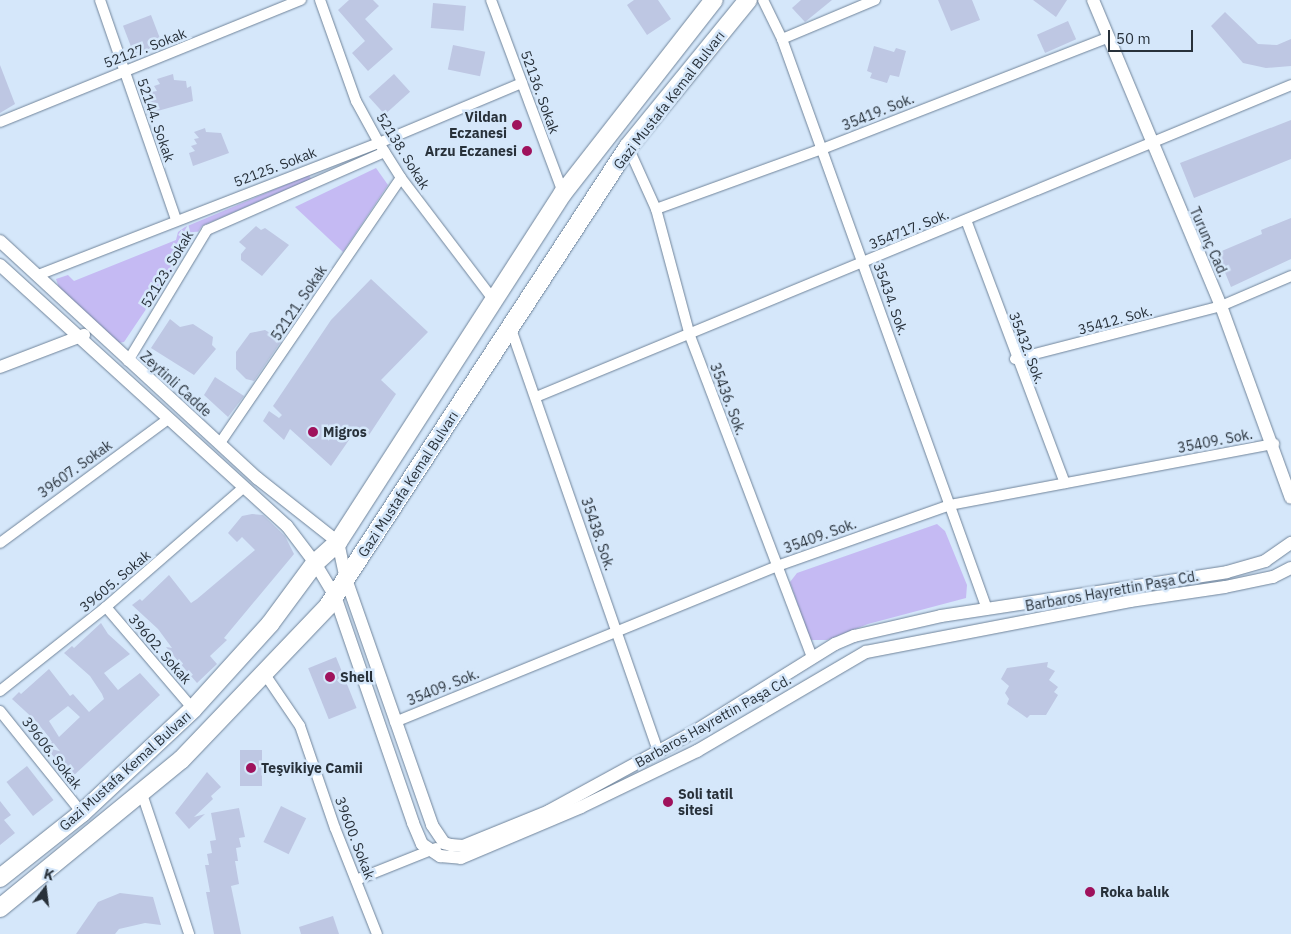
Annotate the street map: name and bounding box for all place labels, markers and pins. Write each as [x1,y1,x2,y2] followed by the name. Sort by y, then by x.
[449,109,507,142] place label: Vildan Eczanesi
[511,119,523,131] marker: Vildan Eczanesi
[425,143,517,159] place label: Arzu Eczanesi
[521,145,533,157] marker: Arzu Eczanesi
[323,424,367,440] place label: Migros
[307,426,319,438] marker: Migros
[340,669,373,685] place label: Shell
[324,671,336,683] marker: Shell
[261,760,363,776] place label: Teşvikiye Camii
[245,762,257,774] marker: Teşvikiye Camii
[678,786,733,819] place label: Soli tatil sitesi
[662,796,674,808] marker: Soli tatil sitesi
[1100,884,1169,900] place label: Roka balık
[1084,886,1096,898] marker: Roka balık

